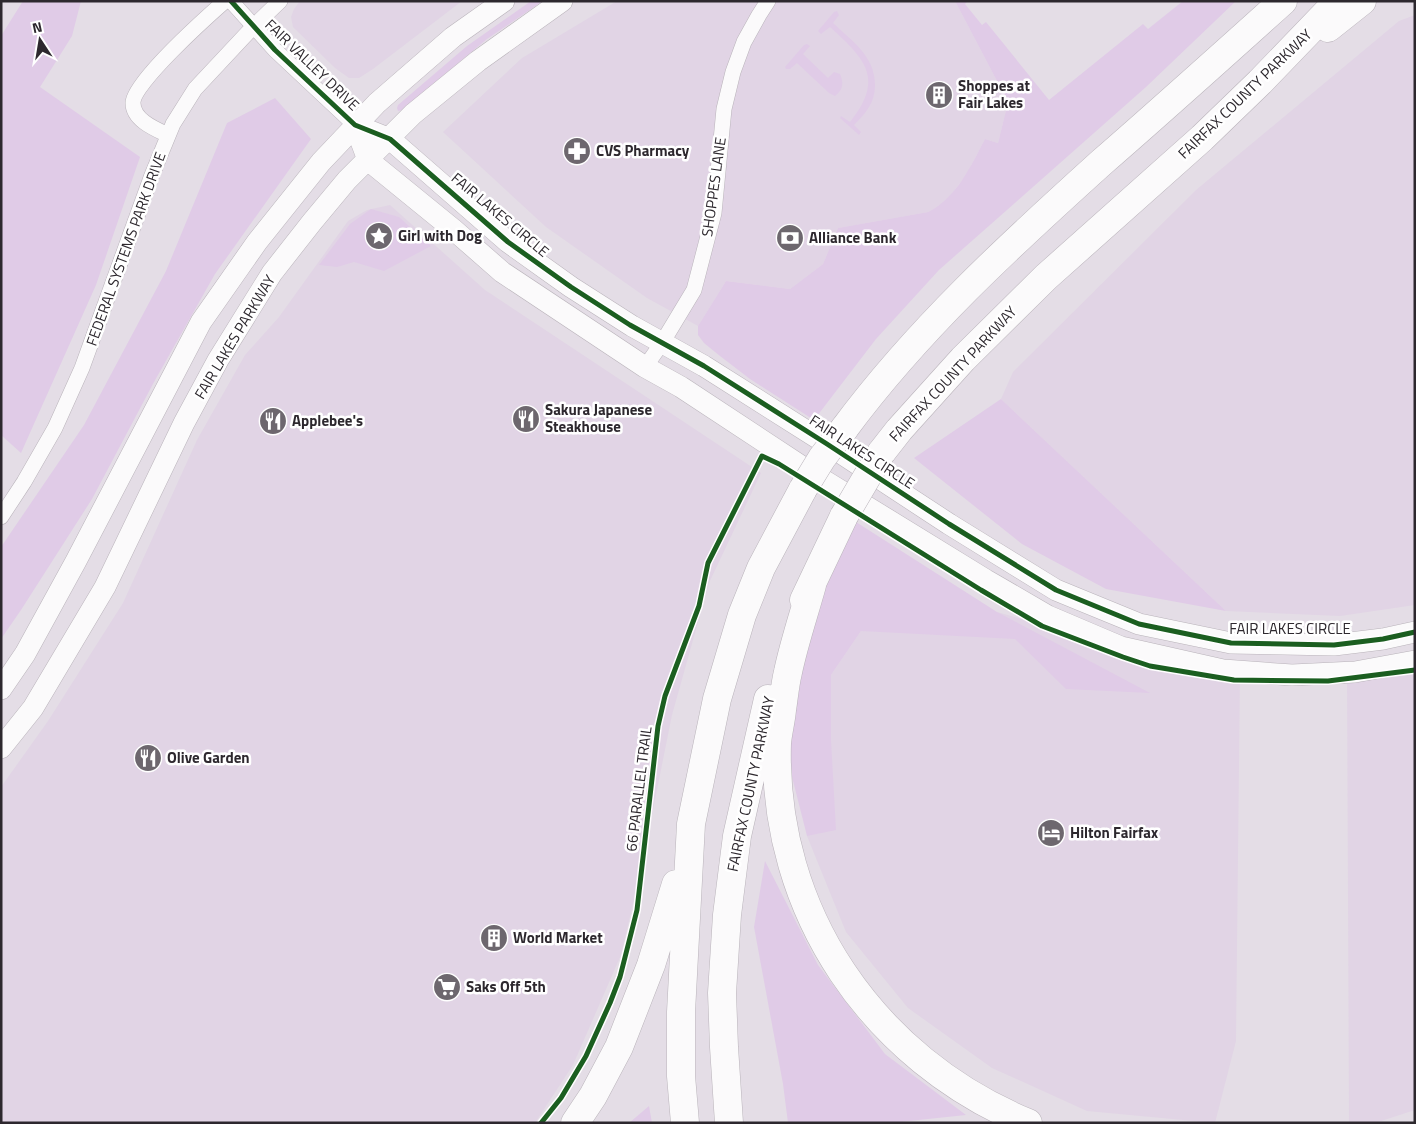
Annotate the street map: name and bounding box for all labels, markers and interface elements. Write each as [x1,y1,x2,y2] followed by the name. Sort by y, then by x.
[260,13,365,116] street label: FAIR VALLEY DRIVE
[15,15,65,65] north arrow
[30,16,44,38] text: N
[1172,23,1317,164] street label: FAIRFAX COUNTY PARKWAY
[958,74,1030,114] place label: Shoppes at Fair Lakes
[924,80,954,110] building icon: Shoppes at Fair Lakes
[562,136,592,166] pharmacy icon: CVS Pharmacy
[695,136,732,238] street label: SHOPPES LANE
[596,139,690,162] place label: CVS Pharmacy
[80,149,171,349] street label: FEDERAL SYSTEMS PARK DRIVE
[446,167,554,263] street label: FAIR LAKES CIRCLE
[364,221,394,251] place icon: Girl with Dog
[775,223,805,253] bank icon: Alliance Bank
[398,224,482,247] place label: Girl with Dog
[809,226,897,249] place label: Alliance Bank
[188,270,281,403] street label: FAIR LAKES PARKWAY
[883,301,1022,447] street label: FAIRFAX COUNTY PARKWAY
[545,398,652,438] place label: Sakura Japanese Steakhouse
[511,404,541,434] restaurant icon: Sakura Japanese Steakhouse
[258,406,288,436] restaurant icon: Applebee's
[292,409,363,432] place label: Applebee's
[805,409,920,494] street label: FAIR LAKES CIRCLE
[1229,617,1351,640] street label: FAIR LAKES CIRCLE
[721,694,780,874] street label: FAIRFAX COUNTY PARKWAY
[619,725,658,853] street label: 66 PARALLEL TRAIL
[133,743,163,773] restaurant icon: Olive Garden
[167,746,250,769] place label: Olive Garden
[1036,818,1066,848] hotel icon: Hilton Fairfax
[1070,821,1158,844] place label: Hilton Fairfax
[479,923,509,953] building icon: World Market
[513,926,603,949] place label: World Market
[432,972,462,1002] supermarket icon: Saks Off 5th
[466,975,546,998] place label: Saks Off 5th

